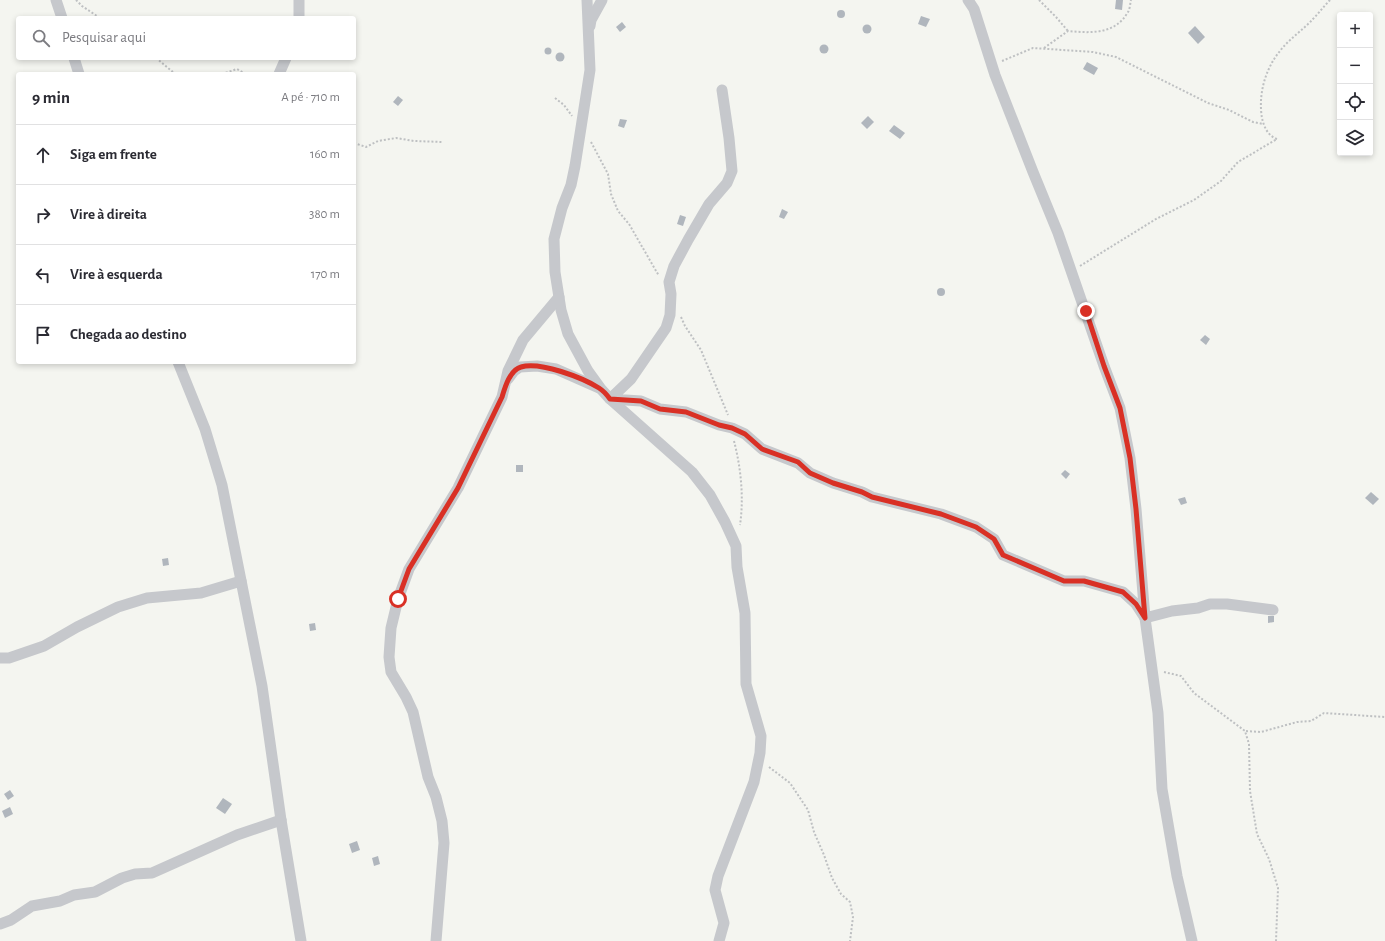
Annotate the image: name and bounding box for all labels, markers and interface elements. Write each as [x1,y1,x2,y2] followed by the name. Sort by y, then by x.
[1337,12,1373,156] map controls
[1337,12,1373,48] button: +
[16,16,356,60] search box
[30,27,52,49] icon: search
[62,30,146,45] text: Pesquisar aqui
[1337,48,1373,84] button: −
[1337,84,1373,120] button: locate
[32,89,70,106] text: 9 min
[281,91,340,104] text: A pé · 710 m
[1337,120,1373,156] button: layers
[32,144,54,166] icon: ahead
[70,147,157,162] text: Siga em frente
[310,148,340,161] text: 160 m
[32,204,54,226] icon: right
[70,207,147,222] text: Vire à direita
[309,208,340,221] text: 380 m
[32,264,54,286] icon: left
[70,267,163,282] text: Vire à esquerda
[311,268,340,281] text: 170 m
[1077,302,1095,320] route end
[32,324,54,346] icon: arrive
[70,327,187,342] text: Chegada ao destino
[389,590,407,608] route start

